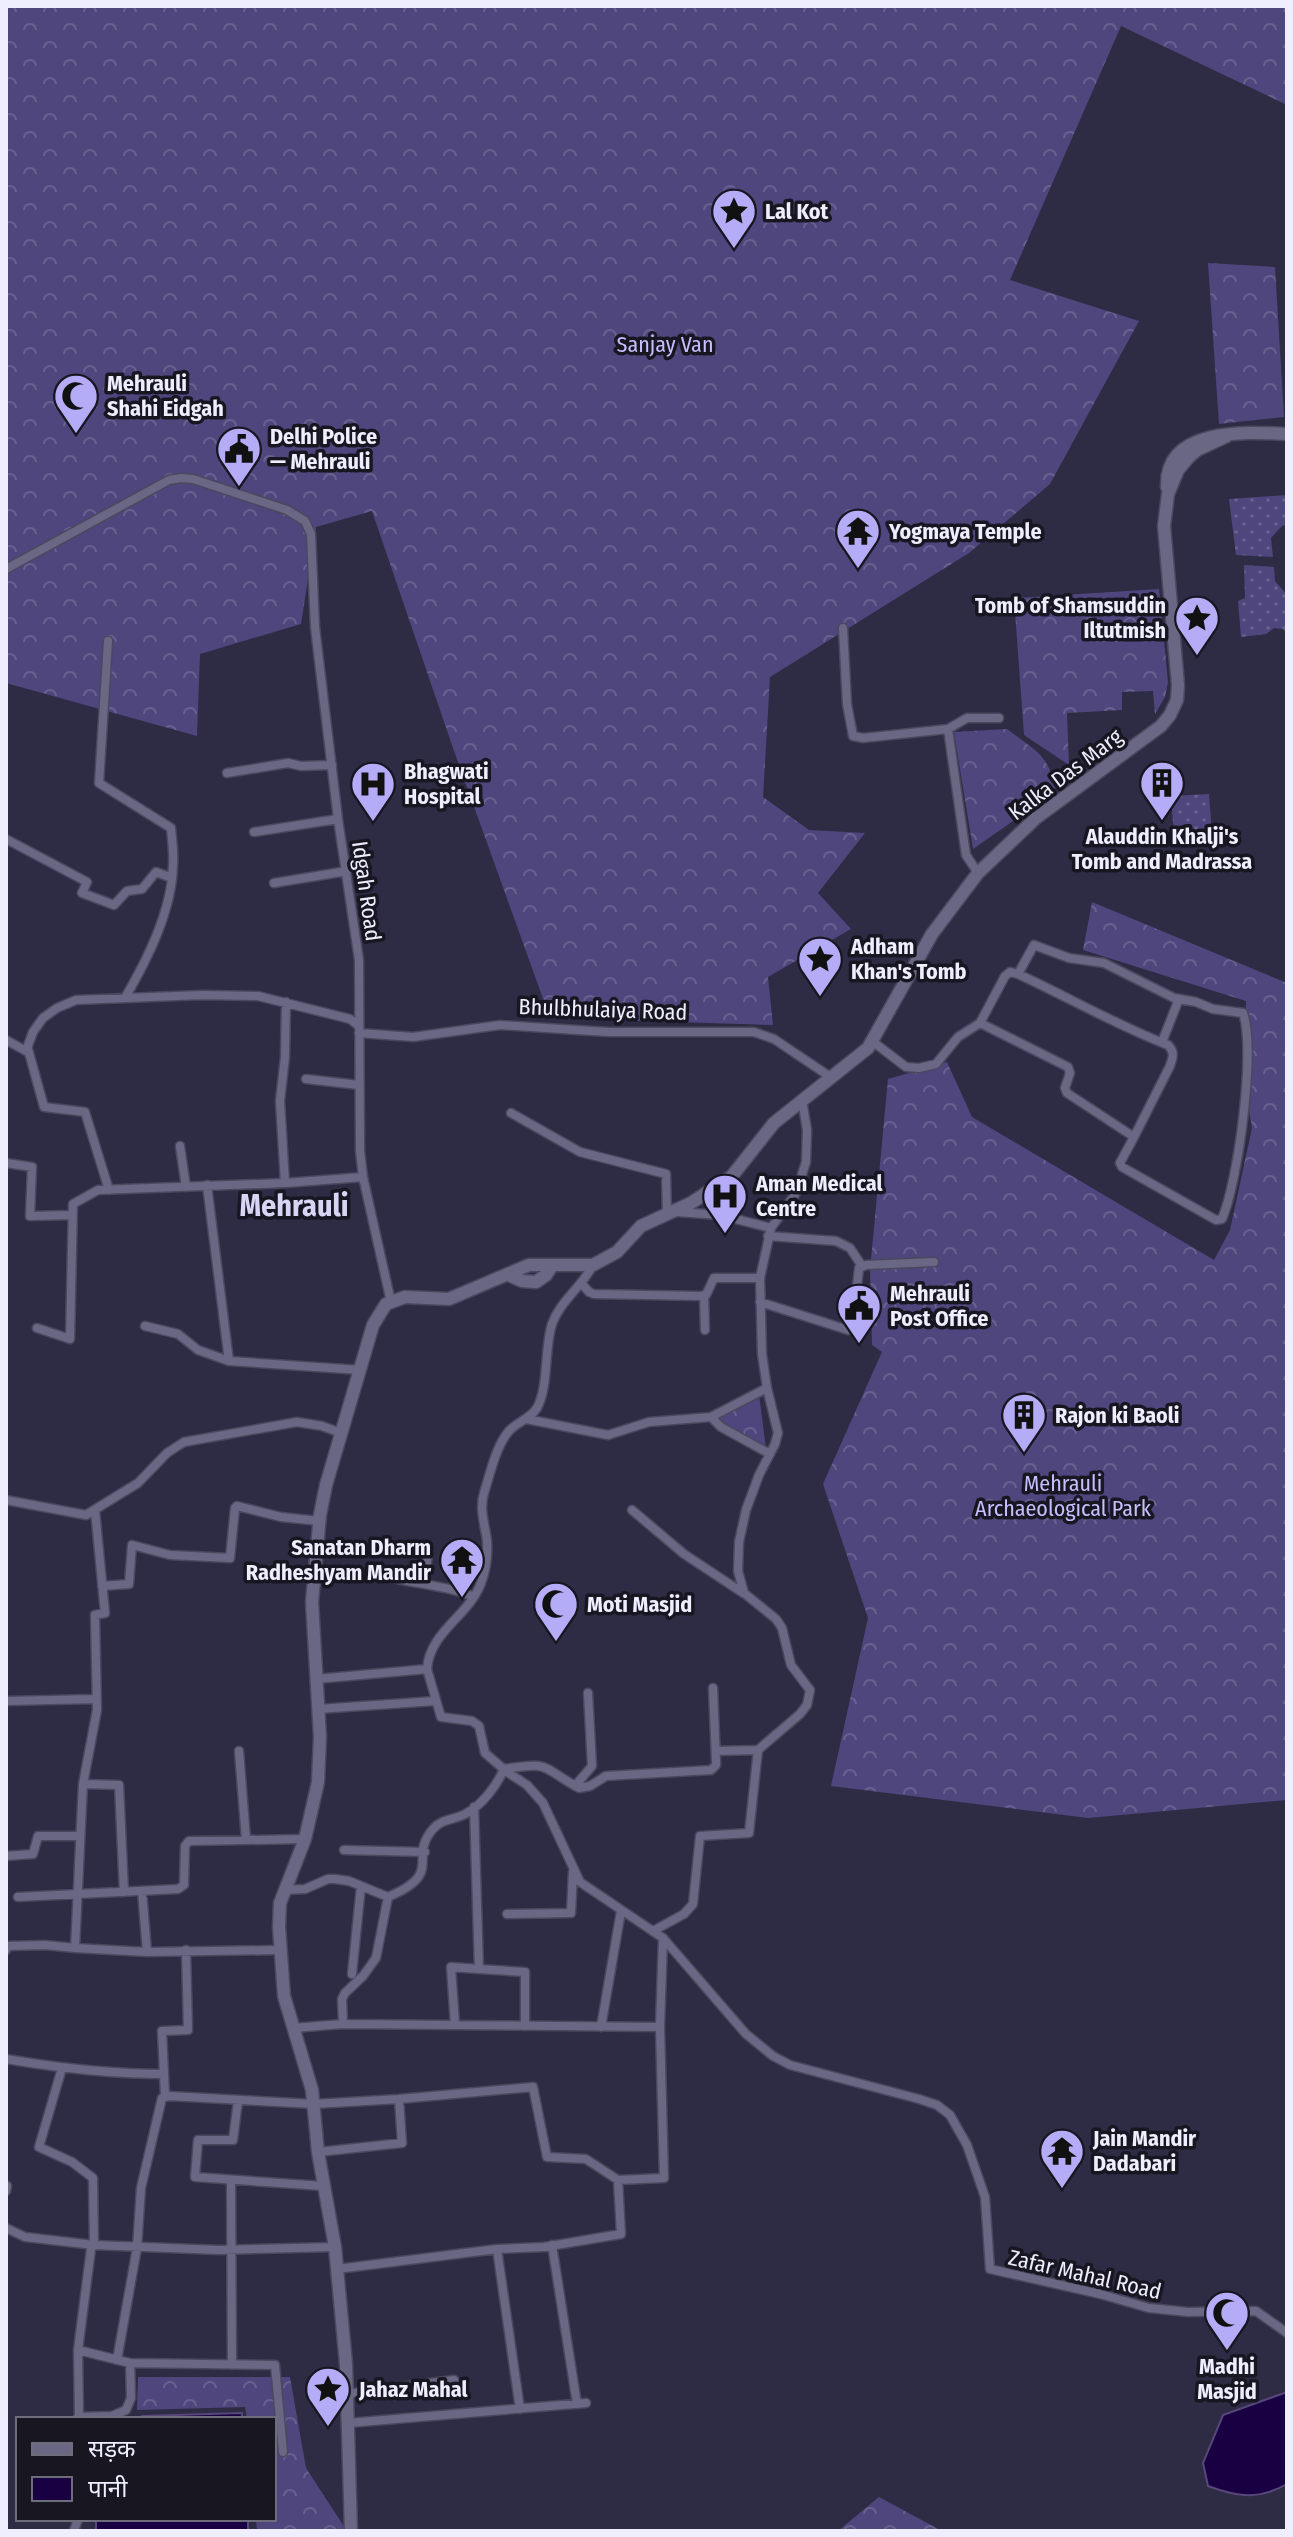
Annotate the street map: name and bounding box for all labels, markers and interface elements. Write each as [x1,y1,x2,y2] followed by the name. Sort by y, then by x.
[710,187,758,250] place icon: Lal Kot
[765,198,829,225] place label: Lal Kot
[617,331,713,358] park label: Sanjay Van
[107,370,224,422] place label: Mehrauli Shahi Eidgah
[52,372,100,435] mosque icon: Mehrauli Shahi Eidgah
[270,423,377,475] place label: Delhi Police — Mehrauli
[215,425,263,488] public building icon: Delhi Police — Mehrauli
[834,507,882,570] temple icon: Yogmaya Temple
[888,518,1042,545] place label: Yogmaya Temple
[975,592,1166,644] place label: Tomb of Shamsuddin Iltutmish
[1173,594,1221,657] place icon: Tomb of Shamsuddin Iltutmish
[1003,722,1128,826] street label: Kalka Das Marg
[404,758,489,810] place label: Bhagwati Hospital
[1138,759,1186,822] building icon: Alauddin Khalji's Tomb and Madrassa
[349,760,397,823] hospital icon: Bhagwati Hospital
[1072,823,1252,875] place label: Alauddin Khalji's Tomb and Madrassa
[346,839,387,943] street label: Idgah Road
[850,933,967,985] place label: Adham Khan's Tomb
[796,935,844,998] place icon: Adham Khan's Tomb
[518,993,688,1026] street label: Bhulbhulaiya Road
[755,1170,884,1222] place label: Aman Medical Centre
[701,1172,749,1235] hospital icon: Aman Medical Centre
[239,1188,349,1224] district label: Mehrauli
[890,1280,988,1332] place label: Mehrauli Post Office
[835,1282,883,1345] public building icon: Mehrauli Post Office
[1000,1391,1048,1454] building icon: Rajon ki Baoli
[1055,1402,1180,1429] place label: Rajon ki Baoli
[975,1470,1152,1522] park label: Mehrauli Archaeological Park
[246,1534,432,1586] place label: Sanatan Dharm Radheshyam Mandir
[438,1536,486,1599] temple icon: Sanatan Dharm Radheshyam Mandir
[532,1580,580,1643] mosque icon: Moti Masjid
[587,1591,692,1618] place label: Moti Masjid
[1092,2125,1197,2177] place label: Jain Mandir Dadabari
[1038,2127,1086,2190] temple icon: Jain Mandir Dadabari
[1006,2244,1164,2305] street label: Zafar Mahal Road
[1203,2289,1251,2352] mosque icon: Madhi Masjid
[1197,2353,1257,2405] place label: Madhi Masjid
[304,2365,352,2428] place icon: Jahaz Mahal
[358,2376,469,2403] place label: Jahaz Mahal
[16,2417,276,2521] legend
[88,2435,136,2463] text: सड़क
[88,2475,128,2503] text: पानी

